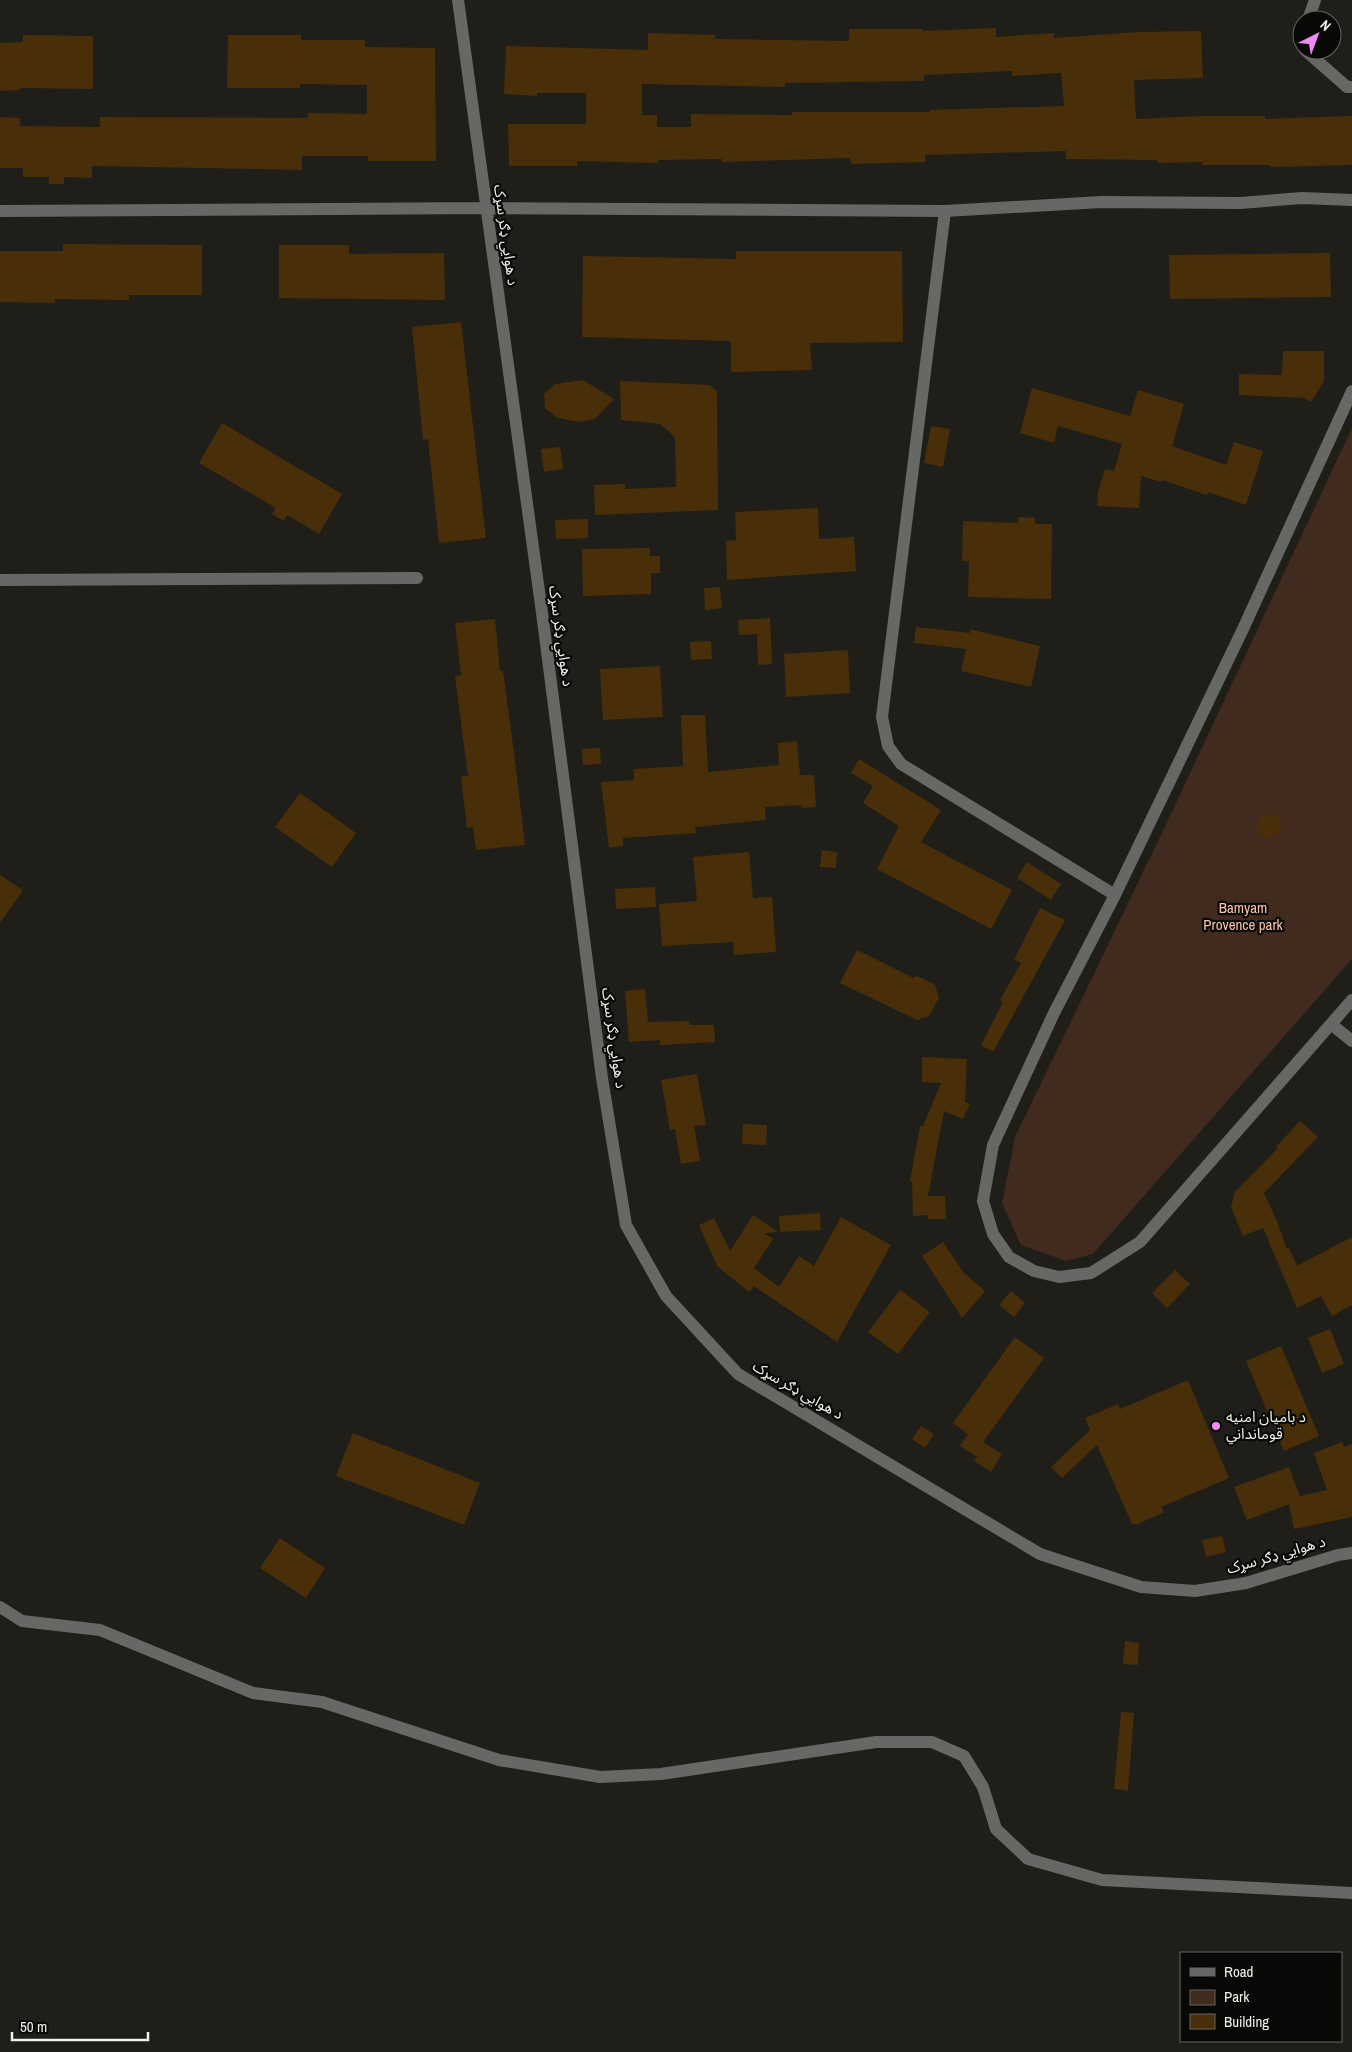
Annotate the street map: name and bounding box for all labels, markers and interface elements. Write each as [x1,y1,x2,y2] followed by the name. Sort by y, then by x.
[1292,10,1342,60] north arrow
[1317,16,1335,35] text: N
[488,183,524,287] street label: د هوايي ډګر سړک
[543,584,579,688] street label: د هوايي ډګر سړک
[1203,897,1283,935] park label: Bamyam Provence park
[596,986,632,1090] street label: د هوايي ډګر سړک
[748,1355,848,1425] street label: د هوايي ډګر سړک
[1226,1406,1306,1445] place label: د بامیان امنیه قومانداني
[1210,1420,1222,1432] marker: د بامیان امنیه قومانداني
[1224,1530,1328,1580] street label: د هوايي ډګر سړک
[1180,1952,1342,2042] legend
[1224,1961,1253,1982] text: Road
[1224,1986,1250,2007] text: Park
[12,2010,149,2042] scale bar
[1224,2011,1269,2032] text: Building
[20,2016,47,2037] text: 50 m

